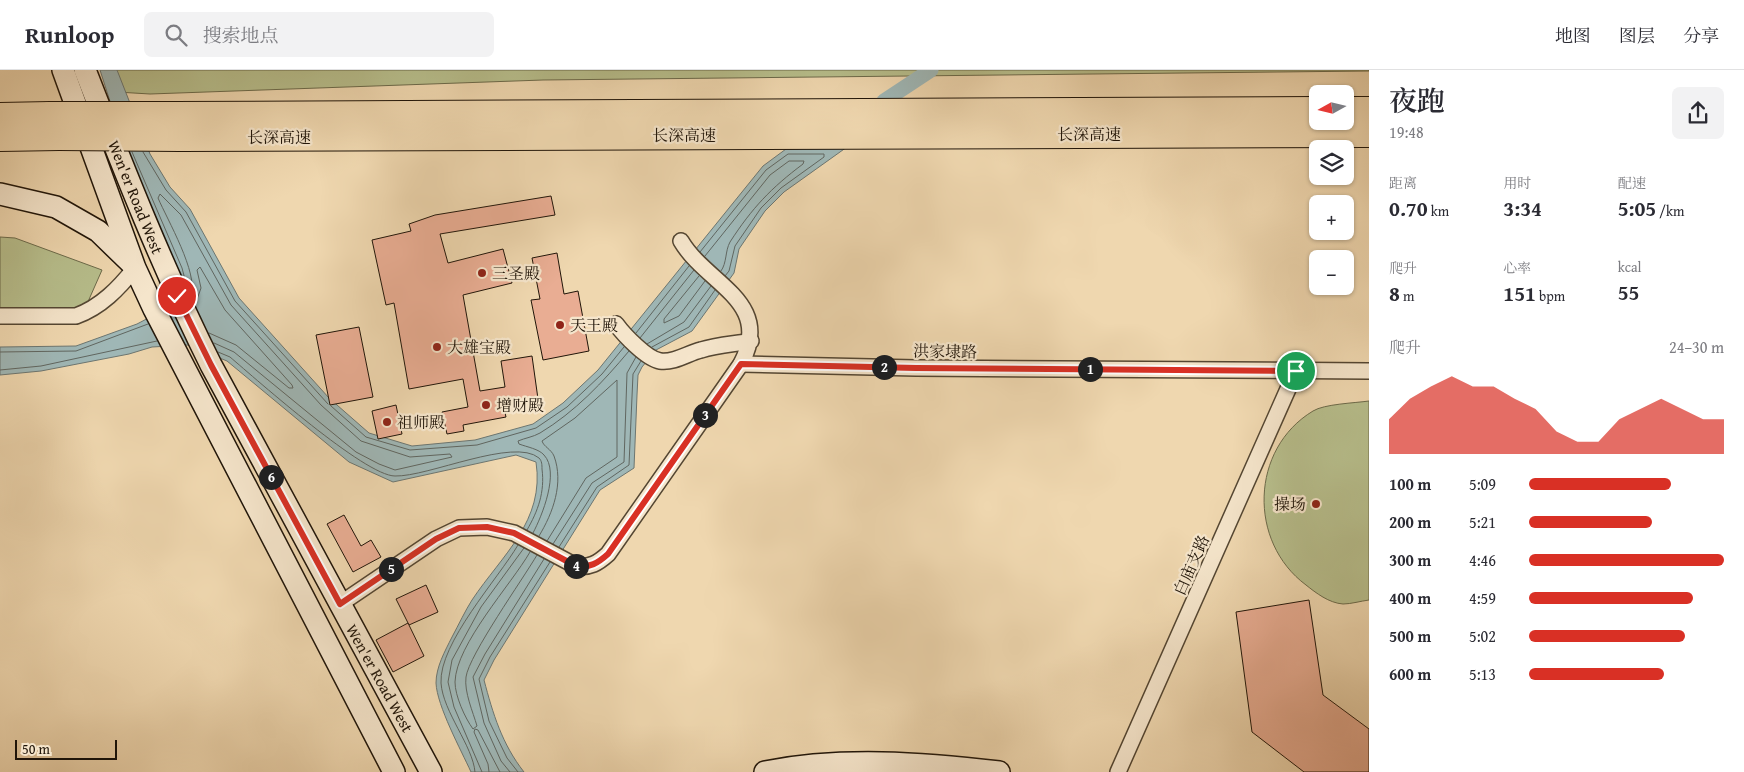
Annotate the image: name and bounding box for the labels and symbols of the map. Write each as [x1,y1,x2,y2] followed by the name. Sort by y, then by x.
[1309,85,1354,130] north arrow
[1057,122,1121,146] street label: 长深高速
[652,123,716,147] street label: 长深高速
[247,125,311,149] street label: 长深高速
[102,137,170,258] street label: Wen'er Road West
[492,261,540,285] place label: 三圣殿
[476,267,488,279] marker: 三圣殿
[156,275,198,317] pin
[570,313,618,337] place label: 天王殿
[554,319,566,331] marker: 天王殿
[447,335,511,359] place label: 大雄宝殿
[913,338,977,364] street label: 洪家埭路
[431,341,443,353] marker: 大雄宝殿
[1275,350,1317,392] pin
[872,354,896,380] pin: 2
[1078,356,1102,382] pin: 1
[496,393,544,417] place label: 增财殿
[480,399,492,411] marker: 增财殿
[692,402,718,428] pin: 3
[397,410,445,434] place label: 祖师殿
[381,416,393,428] marker: 祖师殿
[258,464,284,490] pin: 6
[1274,492,1306,516] place label: 操场
[1310,498,1322,510] marker: 操场
[1167,531,1215,599] street label: 白庙支路
[564,554,588,578] pin: 4
[378,556,404,582] pin: 5
[340,619,420,737] street label: Wen'er Road West
[15,737,118,760] scale bar

